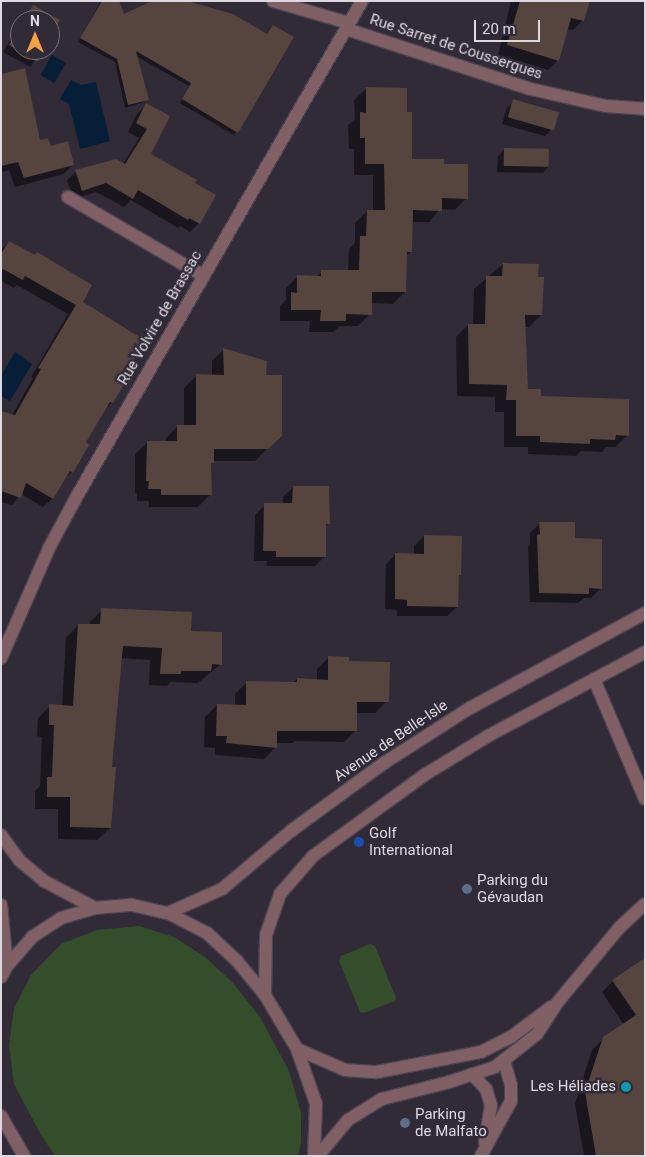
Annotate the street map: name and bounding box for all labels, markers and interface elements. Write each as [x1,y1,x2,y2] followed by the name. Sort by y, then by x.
[10,10,60,60] north arrow
[476,10,542,42] scale bar
[367,11,545,83] street label: Rue Sarret de Coussergues
[30,13,40,29] text: N
[482,20,516,38] text: 20 m
[114,248,206,388] street label: Rue Volvire de Brassac
[331,696,451,786] street label: Avenue de Belle-Isle
[369,824,453,859] place label: Golf International
[353,836,365,848] marker: Golf International
[477,871,548,906] place label: Parking du Gévaudan
[461,883,473,895] marker: Parking du Gévaudan
[530,1078,616,1096] place label: Les Héliades
[620,1081,632,1093] marker: Les Héliades
[415,1105,487,1140] place label: Parking de Malfato
[399,1117,411,1129] marker: Parking de Malfato

